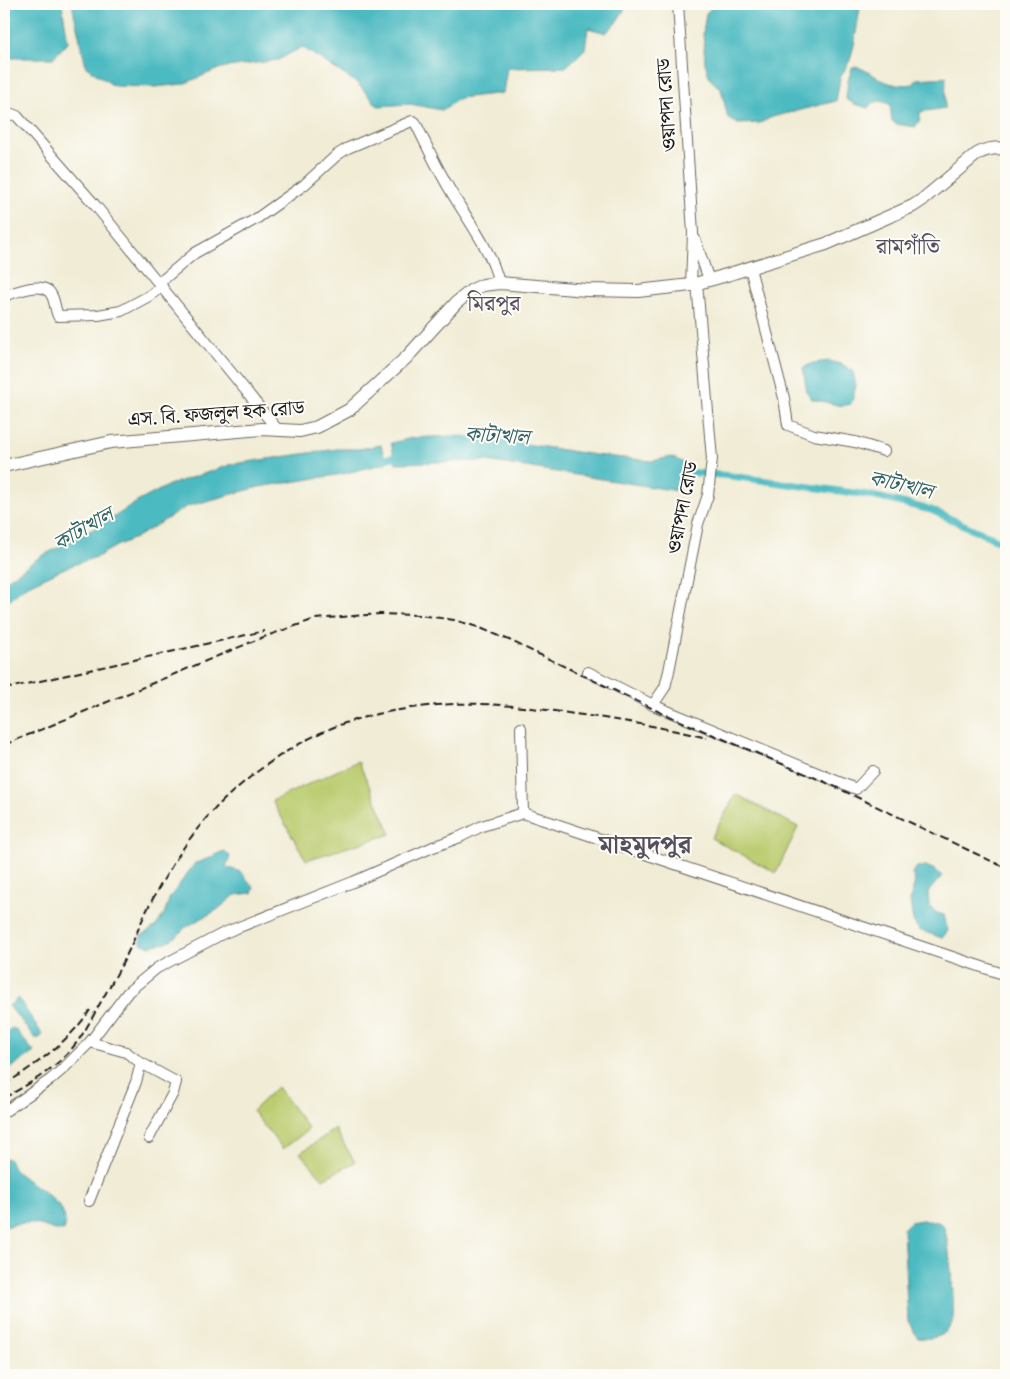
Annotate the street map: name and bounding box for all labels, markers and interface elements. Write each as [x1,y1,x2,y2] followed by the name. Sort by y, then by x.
[651,57,685,153] street label: ওয়াপদা রোড
[875,233,941,264] district label: রামগাঁতি
[466,290,521,321] district label: মিরপুর
[127,395,306,435] street label: এস. বি. ফজলুল হক রোড
[464,421,534,453] water label: কাটাখাল
[661,459,707,557] street label: ওয়াপদা রোড
[866,465,940,508] water label: কাটাখাল
[49,499,123,559] water label: কাটাখাল
[597,829,693,864] district label: মাহমুদপুর

